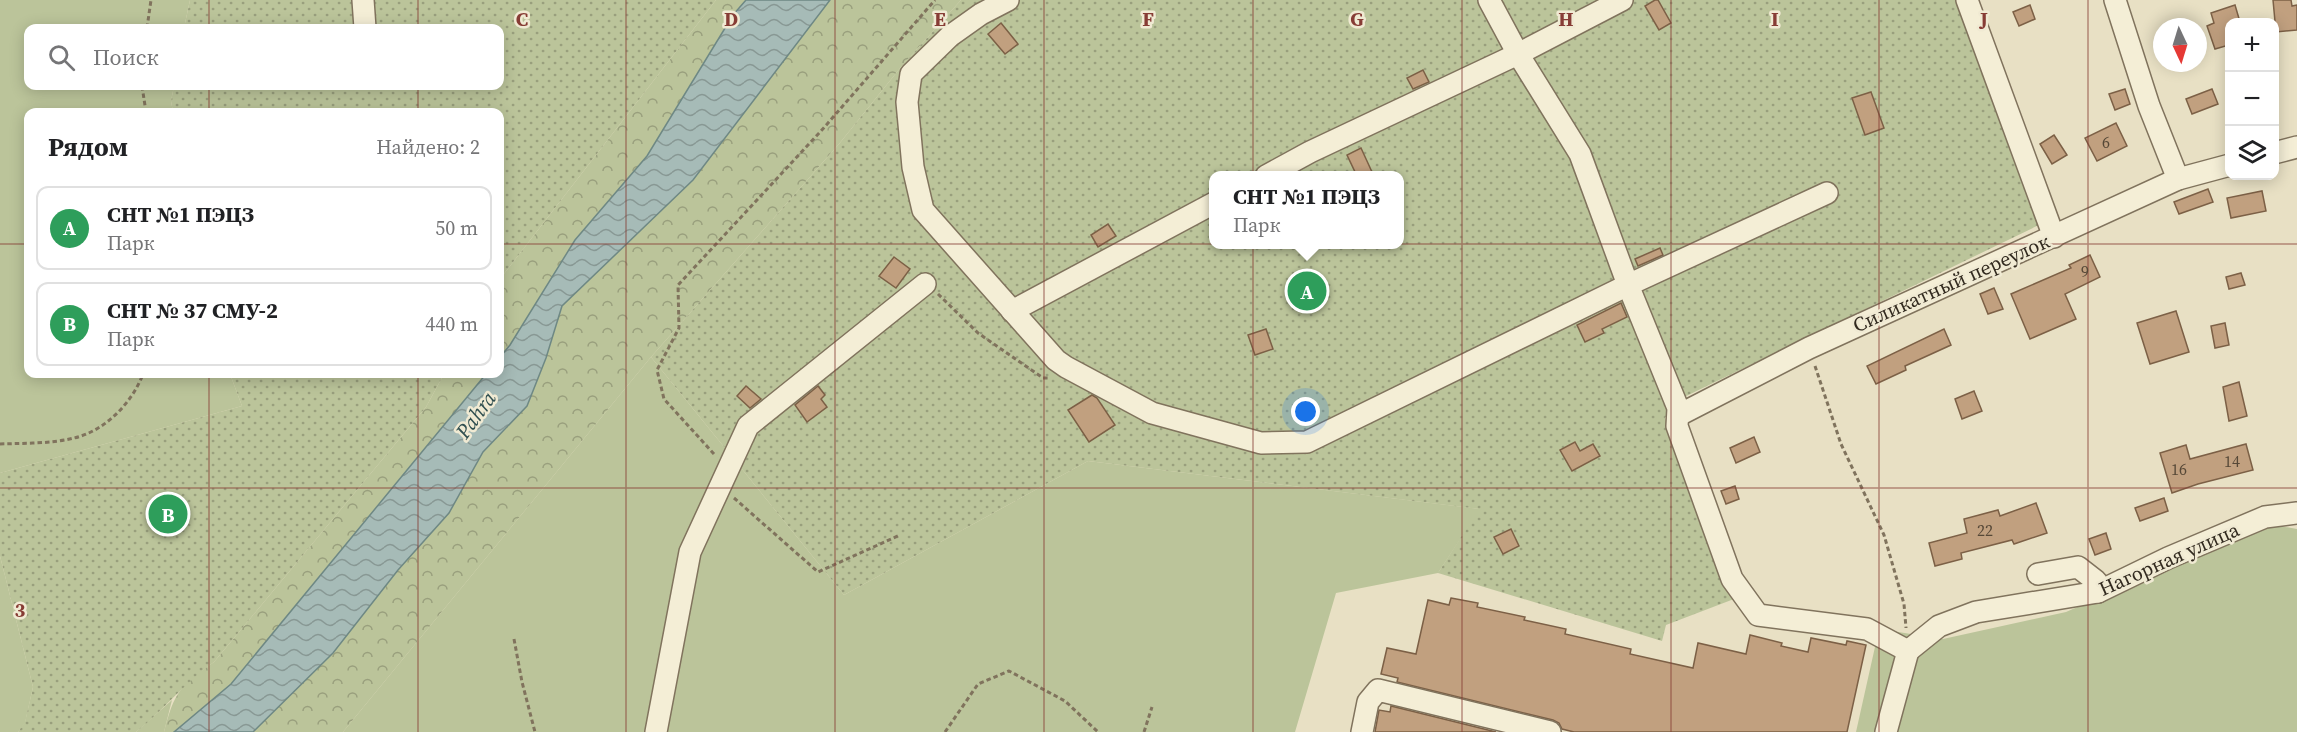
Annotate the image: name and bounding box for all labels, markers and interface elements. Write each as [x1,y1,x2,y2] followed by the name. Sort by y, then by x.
[516,5,528,33] text: C
[724,5,738,33] text: D
[934,5,946,33] text: E
[1142,5,1154,33] text: F
[1350,5,1364,33] text: G
[1558,5,1574,33] text: H
[1771,5,1779,33] text: I
[1978,5,1988,33] text: J
[2153,18,2207,72] north arrow
[2225,18,2279,180] map controls
[2225,18,2279,72] button: +
[24,24,504,90] search box
[45,41,78,74] icon: search
[93,42,159,72] text: Поиск
[2225,72,2279,126] button: −
[2225,126,2279,180] button: layers
[48,129,128,165] text: Рядом
[2102,131,2110,153] house number: 6
[376,133,480,161] text: Найдено: 2
[1209,171,1404,249] popup
[1233,181,1380,211] text: СНТ №1 ПЭЦЗ
[107,199,254,229] text: СНТ №1 ПЭЦЗ
[1233,211,1281,239] text: Парк
[63,214,76,242] text: A
[435,214,478,242] text: 50 m
[1848,227,2054,339] street label: Силикатный переулок
[107,229,155,257] text: Парк
[2081,260,2089,282] house number: 9
[1288,268,1326,314] pin: A
[107,295,278,325] text: СНТ № 37 СМУ-2
[63,310,76,338] text: B
[425,310,478,338] text: 440 m
[107,325,155,353] text: Парк
[448,385,503,445] water label: Pahra
[1291,397,1320,426] your location
[2224,450,2240,472] house number: 14
[2171,458,2187,480] house number: 16
[148,492,188,536] pin: B
[2094,515,2245,603] street label: Нагорная улица
[1977,519,1993,541] house number: 22
[15,596,26,624] text: 3

